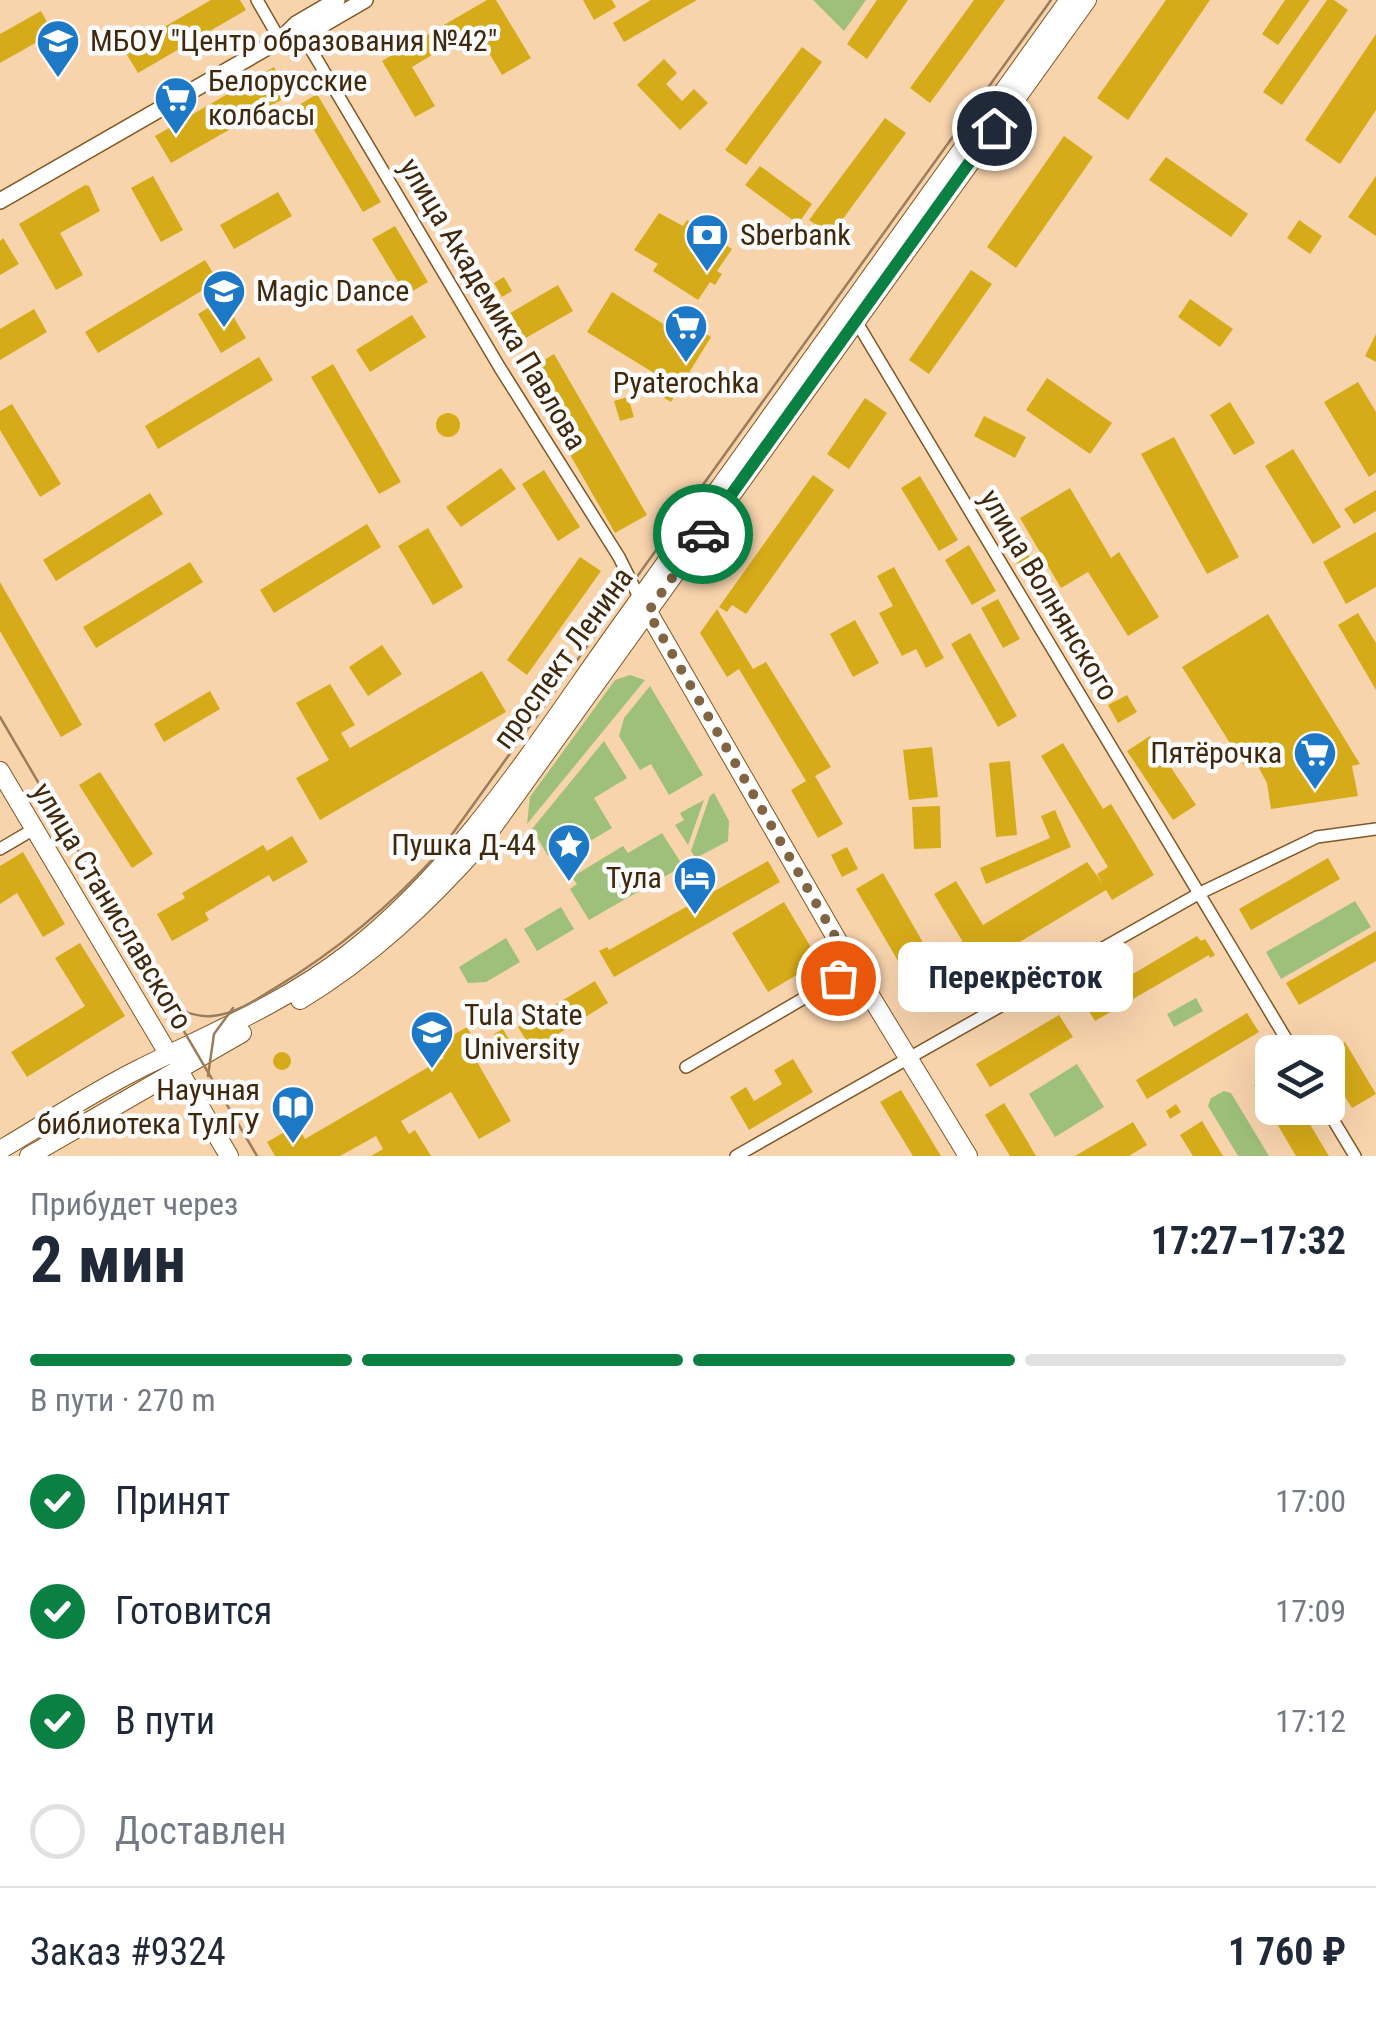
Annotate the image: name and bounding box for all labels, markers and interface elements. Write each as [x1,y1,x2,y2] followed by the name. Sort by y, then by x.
[35,18,81,79] school or university icon: МБОУ "Центр образования №42"
[90,23,497,58] place label: МБОУ "Центр образования №42"
[208,63,367,132] place label: Белорусские колбасы
[153,75,199,136] supermarket icon: Белорусские колбасы
[952,86,1037,171] pin
[967,101,1022,156] icon: home
[392,152,594,456] street label: улица Академика Павлова
[684,212,730,273] bank icon: Sberbank
[740,217,851,252] place label: Sberbank
[201,268,247,329] school or university icon: Magic Dance
[256,273,409,308] place label: Magic Dance
[663,303,709,364] supermarket icon: Pyaterochka
[613,365,759,400] place label: Pyaterochka
[973,483,1126,707] street label: улица Волнянского
[653,484,753,584] courier
[676,507,731,562] icon: car
[485,560,640,755] street label: проспект Ленина
[1292,730,1338,791] supermarket icon: Пятёрочка
[1150,735,1282,770] place label: Пятёрочка
[25,776,200,1035] street label: улица Станиславского
[546,822,592,883] place icon: Пушка Д-44
[391,827,536,862] place label: Пушка Д-44
[672,855,718,916] hotel icon: Тула
[606,860,662,895] place label: Тула
[796,936,881,1021] pin
[898,943,1133,1013] callout: Перекрёсток
[811,951,866,1006] icon: bag
[928,958,1103,996] text: Перекрёсток
[464,997,583,1066] place label: Tula State University
[409,1009,455,1070] school or university icon: Tula State University
[1255,1035,1345,1125] map controls
[1255,1035,1345,1125] button: layers
[37,1072,260,1141] place label: Научная библиотека ТулГУ
[270,1084,316,1145] library icon: Научная библиотека ТулГУ
[30,1185,238,1223] text: Прибудет через
[1151,1219,1346,1263] text: 17:27–17:32
[30,1222,186,1298] text: 2 мин
[30,1381,216,1419] text: В пути · 270 m
[30,1474,85,1529] icon: check
[115,1479,231,1523] text: Принят
[1275,1482,1346,1520] text: 17:00
[30,1584,85,1639] icon: check
[115,1589,272,1633] text: Готовится
[1275,1592,1346,1630] text: 17:09
[30,1694,85,1749] icon: check
[115,1699,215,1743] text: В пути
[1275,1702,1346,1740] text: 17:12
[115,1809,286,1853] text: Доставлен
[30,1930,226,1974] text: Заказ #9324
[1228,1930,1346,1974] text: 1 760 ₽

